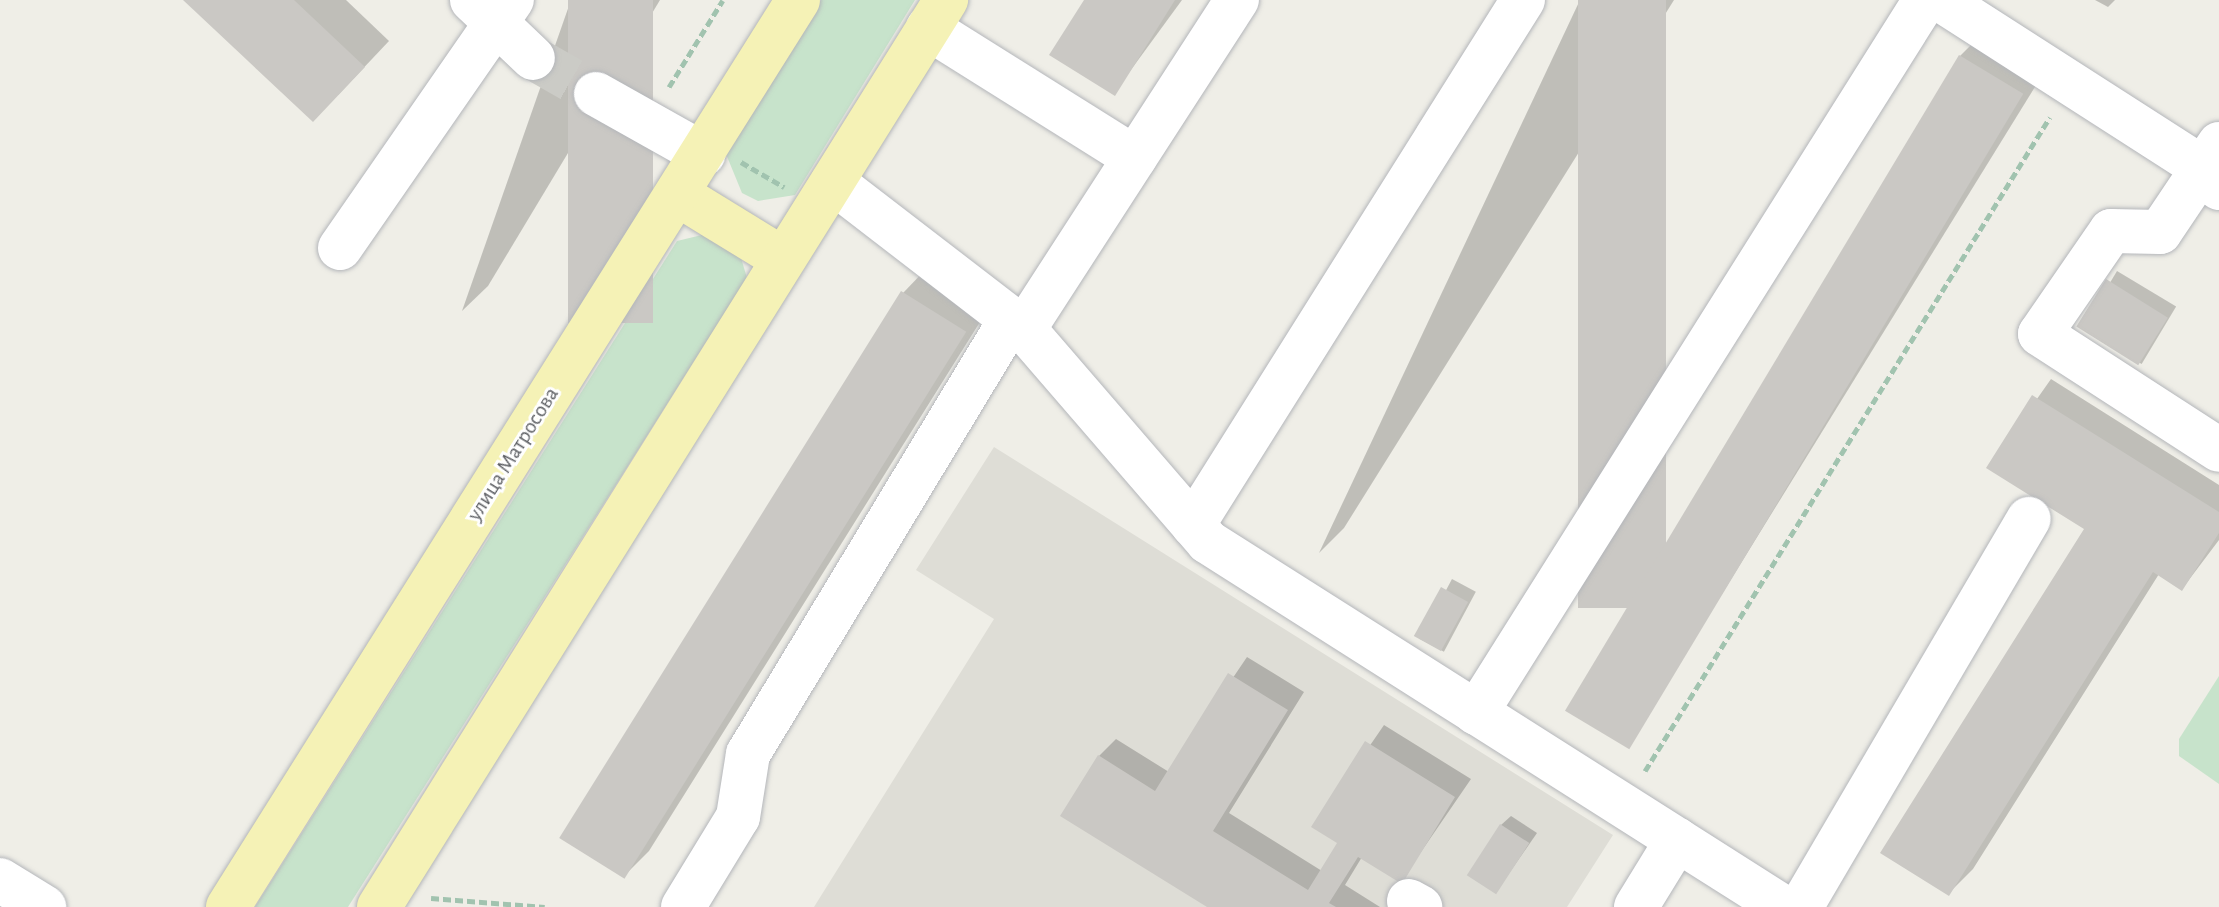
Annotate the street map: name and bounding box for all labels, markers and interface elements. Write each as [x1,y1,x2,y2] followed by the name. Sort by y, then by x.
[461,382,565,526] street label: улица Матросова

